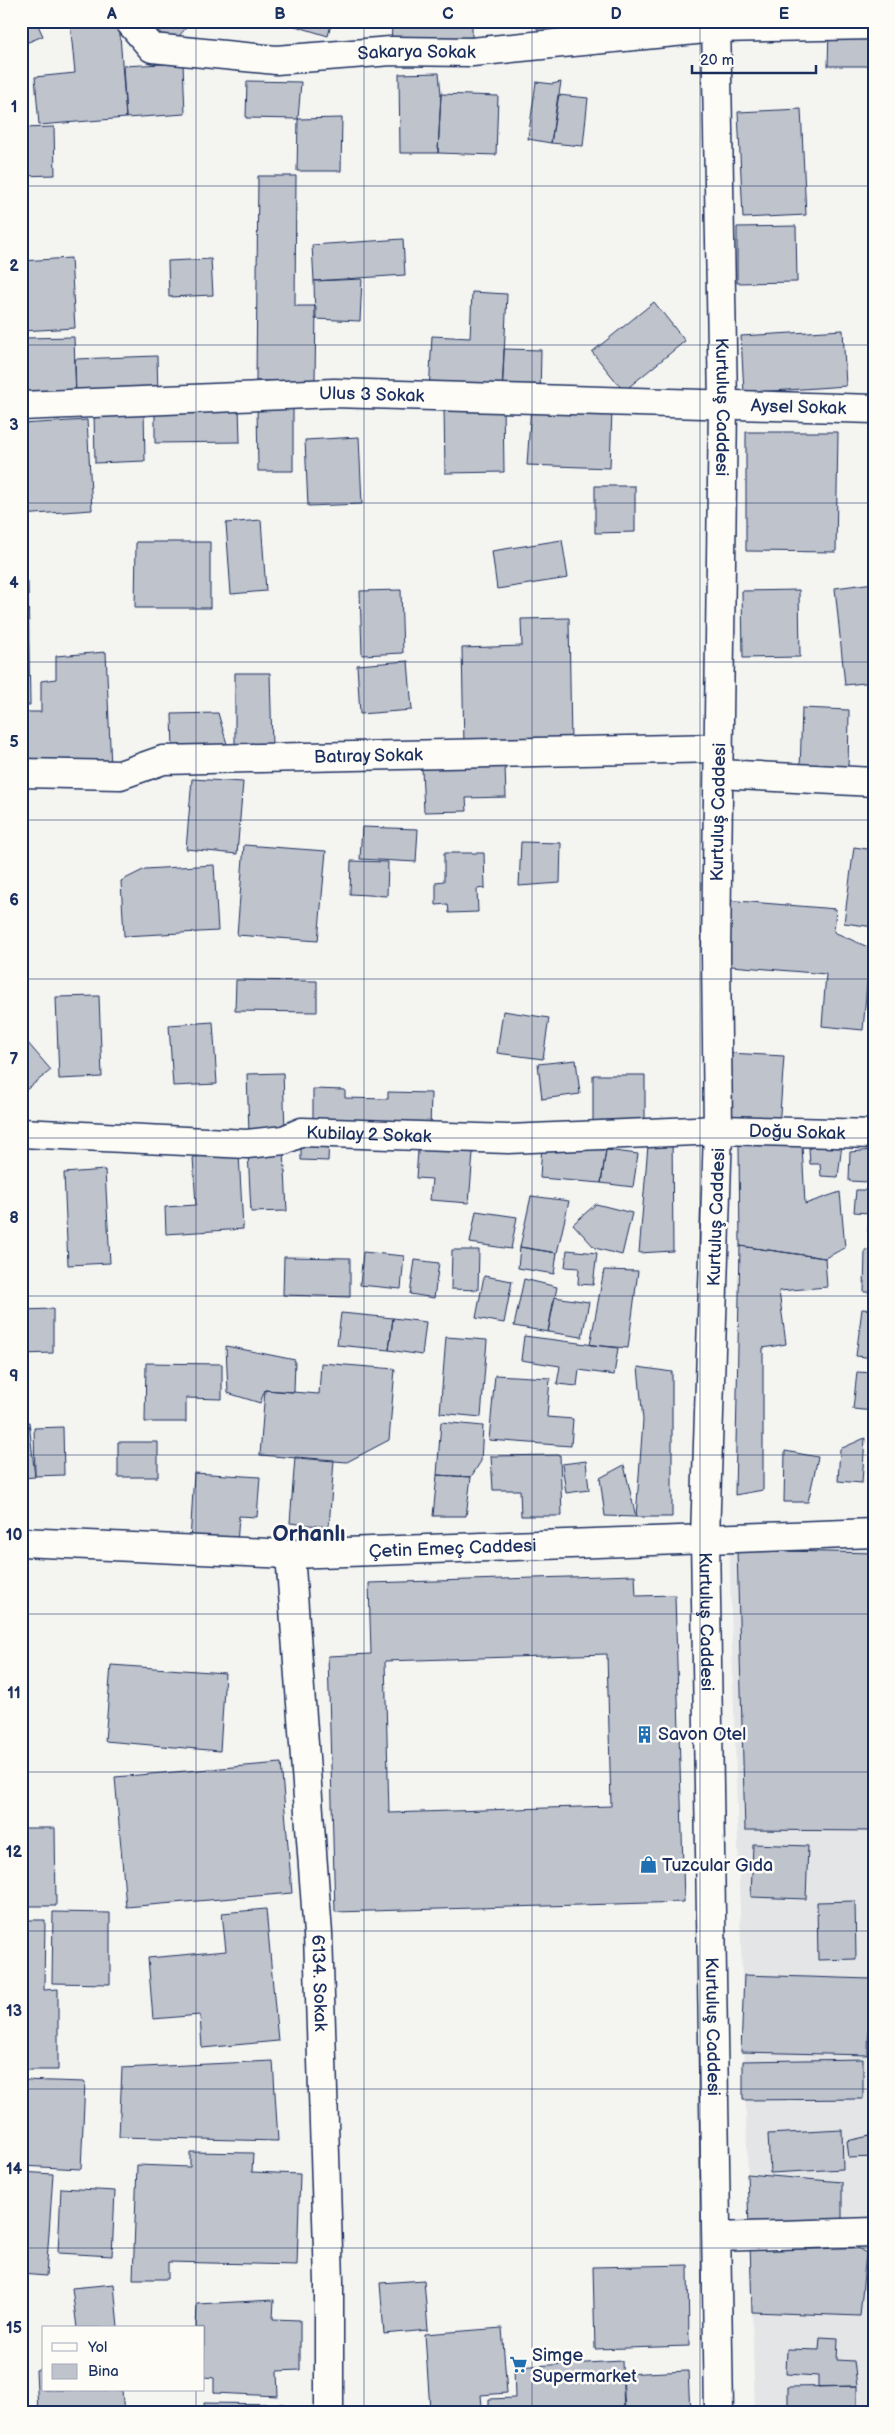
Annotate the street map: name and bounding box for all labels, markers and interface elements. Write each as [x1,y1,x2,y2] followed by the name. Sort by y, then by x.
[106,5,117,24] text: A
[274,5,286,24] text: B
[442,5,454,24] text: C
[610,5,622,24] text: D
[779,5,789,24] text: E
[357,41,476,65] street label: Sakarya Sokak
[692,42,816,74] scale bar
[700,51,734,70] text: 20 m
[11,98,17,117] text: 1
[9,257,19,276] text: 2
[711,337,733,476] street label: Kurtuluş Caddesi
[319,383,425,407] street label: Ulus 3 Sokak
[750,395,847,419] street label: Aysel Sokak
[9,416,19,435] text: 3
[9,574,19,593] text: 4
[9,733,19,752] text: 5
[707,743,730,882] street label: Kurtuluş Caddesi
[314,744,423,768] street label: Batıray Sokak
[9,891,19,910] text: 6
[10,1050,19,1069] text: 7
[748,1121,846,1144] street label: Doğu Sokak
[306,1122,432,1147] street label: Kubilay 2 Sokak
[704,1147,729,1287] street label: Kurtuluş Caddesi
[9,1209,19,1228] text: 8
[9,1367,19,1386] text: 9
[273,1521,345,1548] district label: Orhanlı
[6,1526,22,1545] text: 10
[368,1535,537,1562] street label: Çetin Emeç Caddesi
[694,1552,717,1691] street label: Kurtuluş Caddesi
[7,1684,21,1703] text: 11
[634,1724,654,1744] building icon: Savon Otel
[658,1724,746,1745] place label: Savon Otel
[6,1843,23,1862] text: 12
[638,1855,658,1875] shop icon: Tuzcular Gıda
[662,1855,773,1876] place label: Tuzcular Gıda
[307,1934,331,2032] street label: 6134. Sokak
[701,1957,724,2096] street label: Kurtuluş Caddesi
[6,2002,22,2021] text: 13
[6,2160,23,2179] text: 14
[6,2319,22,2338] text: 15
[42,2326,205,2392] legend
[87,2338,107,2357] text: Yol
[532,2345,637,2387] place label: Simge Supermarket
[508,2355,528,2375] supermarket icon: Simge Supermarket
[88,2362,119,2381] text: Bina

